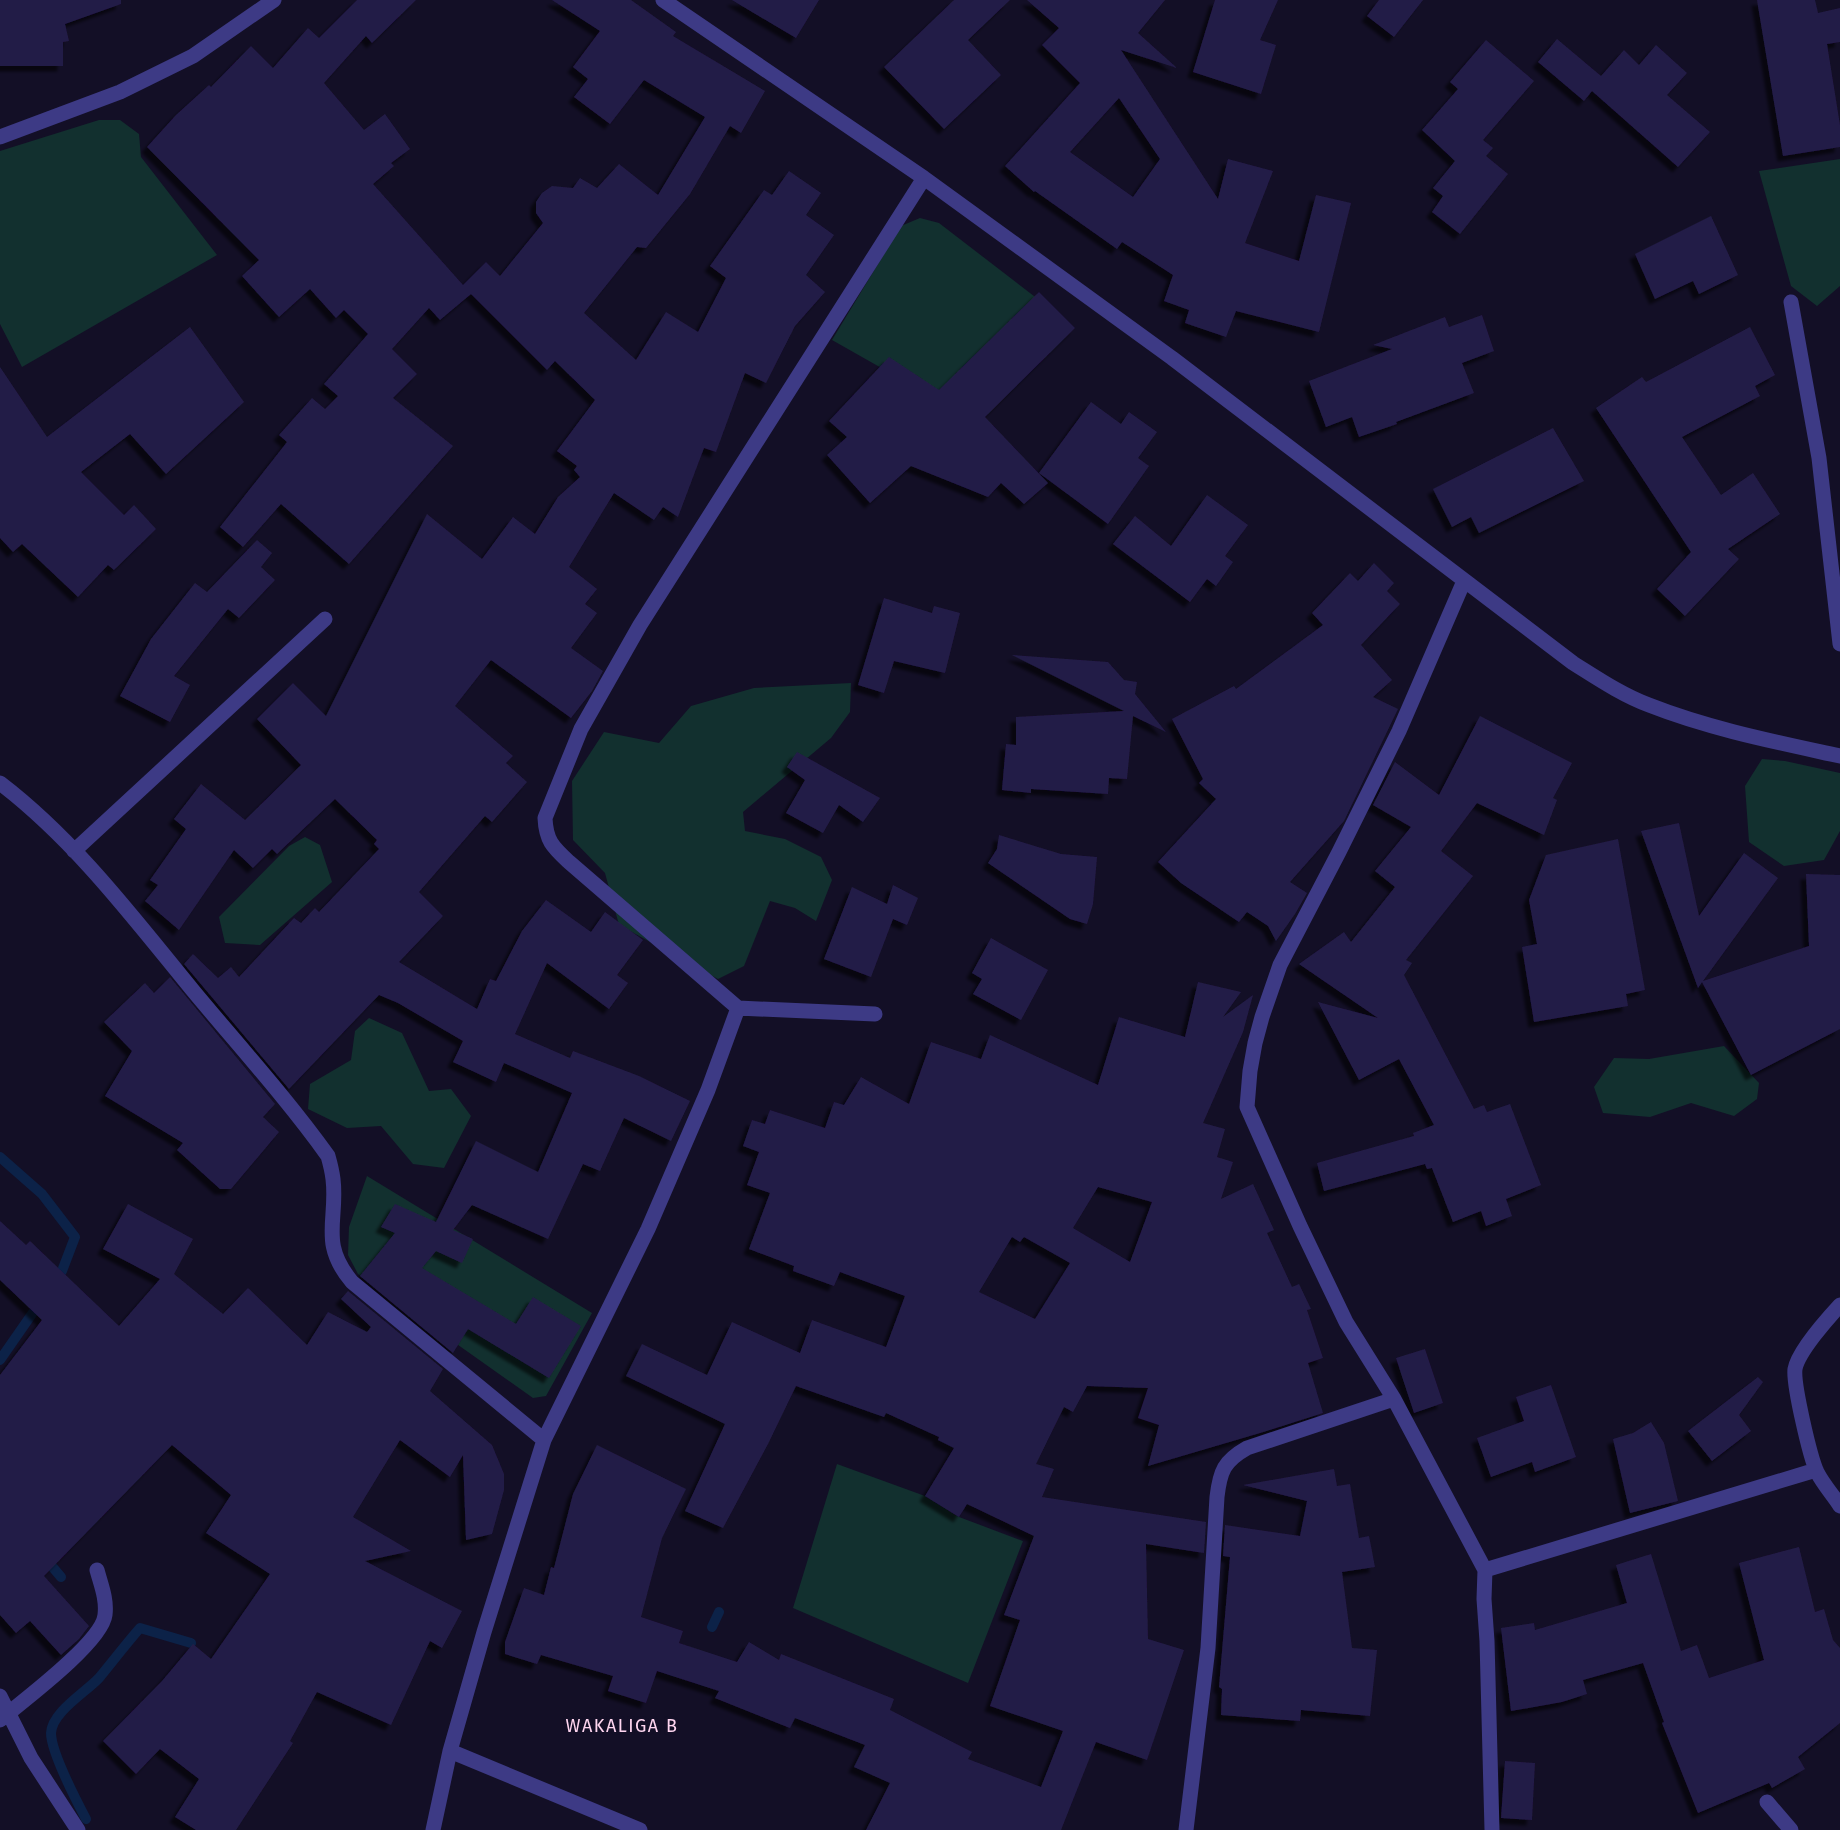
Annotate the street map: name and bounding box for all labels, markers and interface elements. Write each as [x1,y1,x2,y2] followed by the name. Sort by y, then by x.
[566,1715,678,1737] district label: WAKALIGA B

